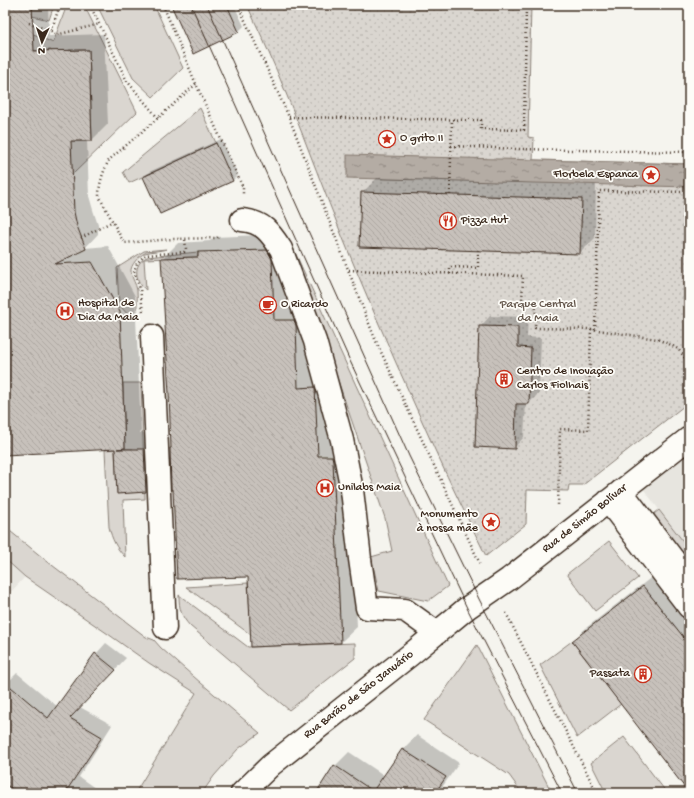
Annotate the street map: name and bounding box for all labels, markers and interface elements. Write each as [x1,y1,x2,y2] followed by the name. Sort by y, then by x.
[22,22,62,62] north arrow
[38,44,45,56] text: N
[377,129,397,149] place icon: O grito II
[400,132,444,146] place label: O grito II
[641,165,661,185] place icon: Florbela Espanca
[552,168,638,182] place label: Florbela Espanca
[438,211,458,231] restaurant icon: Pizza Hut
[460,214,509,228] place label: Pizza Hut
[258,295,278,315] cafe icon: O Ricardo
[77,297,139,325] place label: Hospital de Dia da Maia
[281,298,328,312] place label: O Ricardo
[499,298,576,326] park label: Parque Central da Maia
[55,301,75,321] hospital icon: Hospital de Dia da Maia
[517,365,613,393] place label: Centro de Inovação Carlos Fiolhais
[494,369,514,389] building icon: Centro de Inovação Carlos Fiolhais
[315,478,335,498] hospital icon: Unilabs Maia
[540,480,632,556] street label: Rua de Simão Bolívar
[338,481,401,495] place label: Unilabs Maia
[417,508,479,536] place label: Monumento à nossa mãe
[481,512,501,532] place icon: Monumento à nossa mãe
[301,648,417,742] street label: Rua Barão de São Januário
[633,664,653,684] building icon: Passata
[589,667,630,681] place label: Passata

